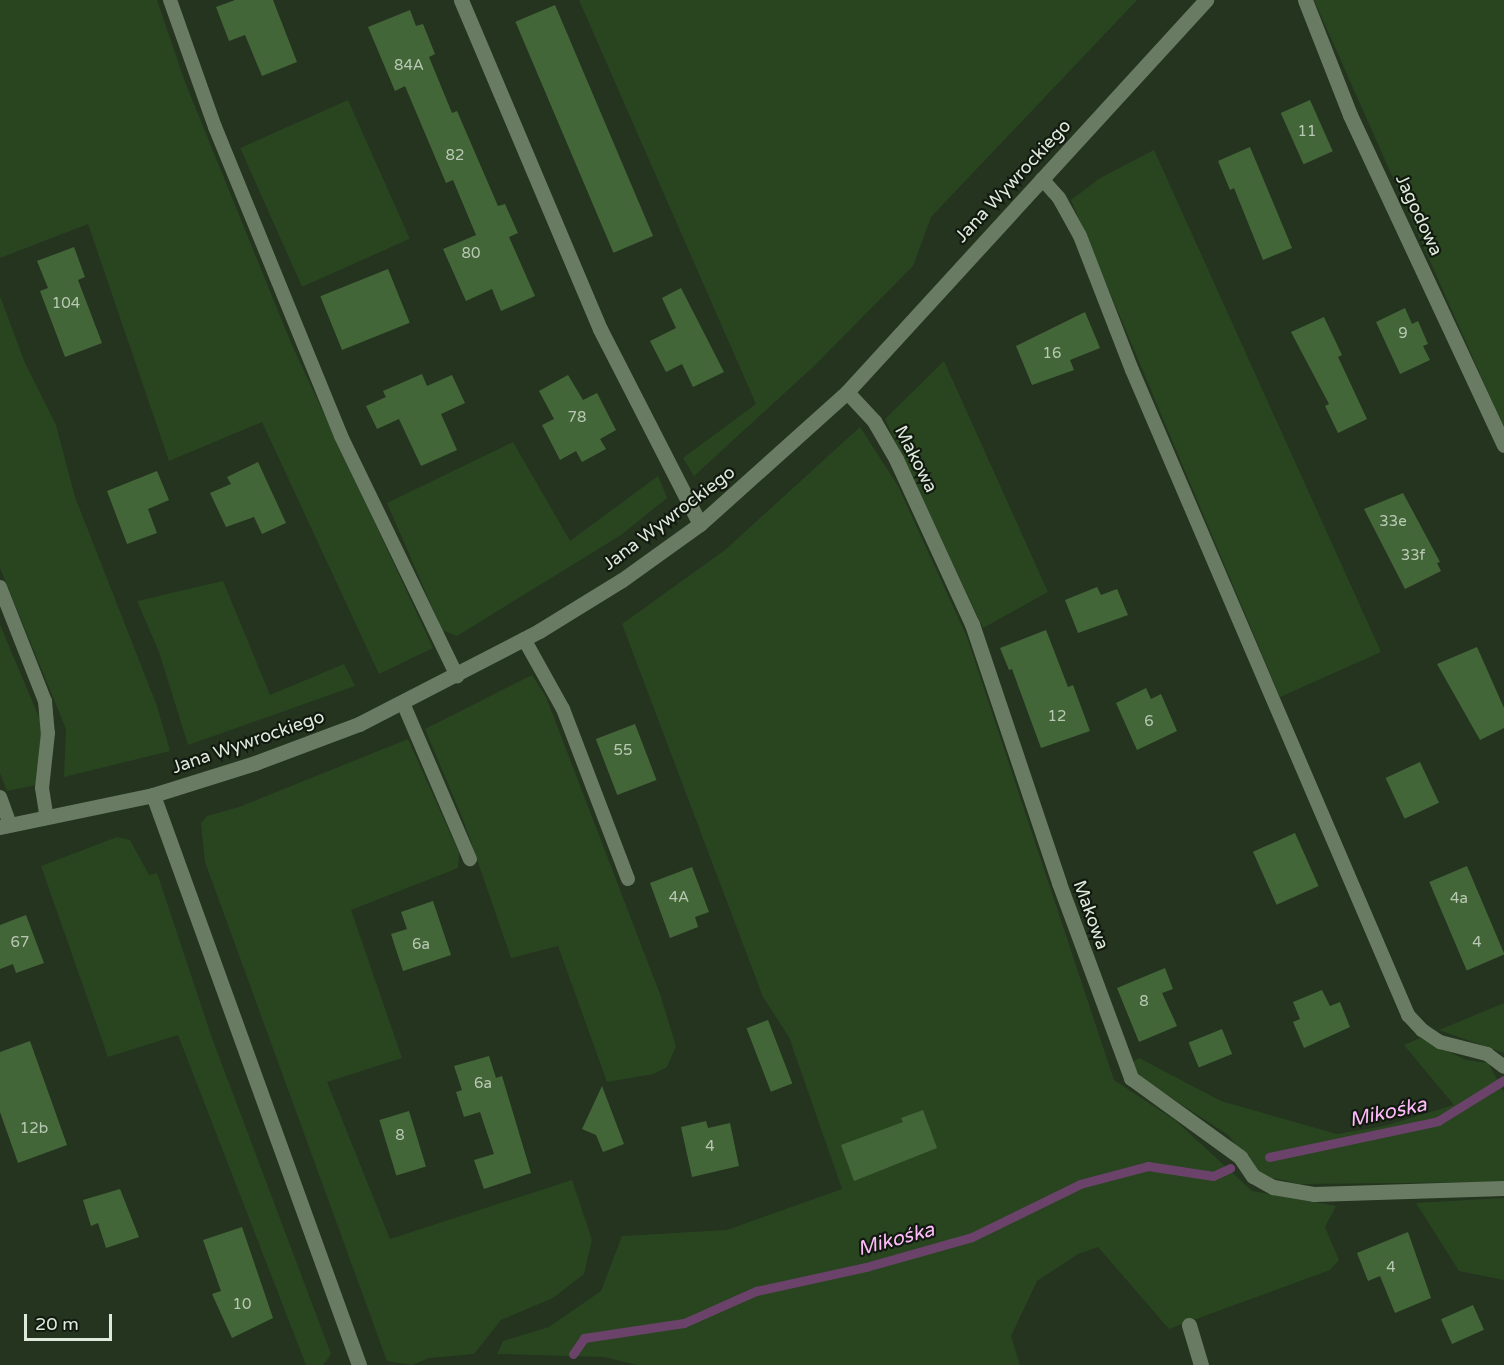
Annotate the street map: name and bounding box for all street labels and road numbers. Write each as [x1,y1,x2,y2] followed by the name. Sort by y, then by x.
[950,115,1076,247] street label: Jana Wywrockiego
[1391,171,1447,259] street label: Jagodowa
[890,422,942,496] street label: Makowa
[599,461,739,575] street label: Jana Wywrockiego
[169,706,327,778] street label: Jana Wywrockiego
[1068,877,1114,953] street label: Makowa

